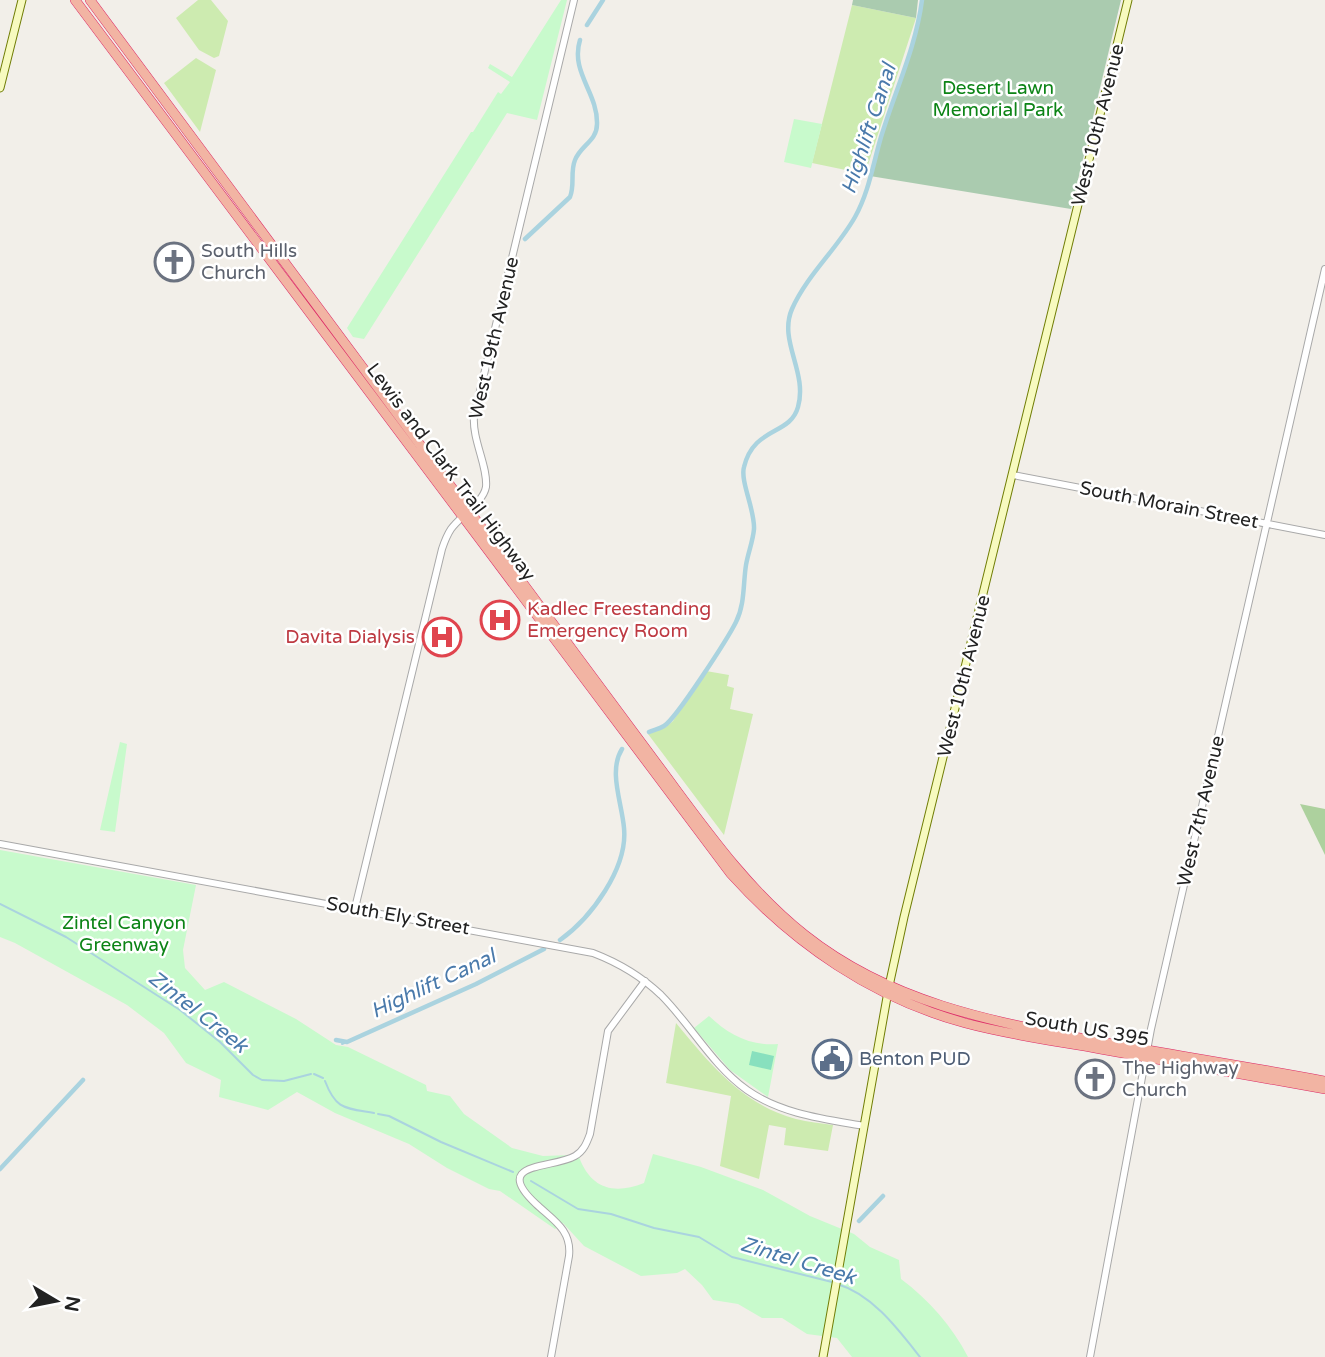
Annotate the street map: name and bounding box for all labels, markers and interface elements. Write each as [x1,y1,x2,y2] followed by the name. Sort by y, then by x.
[1067,42,1129,208] street label: West 10th Avenue
[836,58,903,197] water label: Highlift Canal
[933,77,1063,121] park label: Desert Lawn Memorial Park
[201,240,297,284] place label: South Hills Church
[153,241,195,283] church icon: South Hills Church
[465,255,523,421] street label: West 19th Avenue
[362,359,540,585] street label: Lewis and Clark Trail Highway
[1078,477,1260,533] street label: South Morain Street
[933,593,995,759] street label: West 10th Avenue
[527,598,711,642] place label: Kadlec Freestanding Emergency Room
[479,599,521,641] hospital icon: Kadlec Freestanding Emergency Room
[421,616,463,658] hospital icon: Davita Dialysis
[285,626,415,648] place label: Davita Dialysis
[1173,733,1229,889] street label: West 7th Avenue
[325,893,471,939] street label: South Ely Street
[62,912,186,956] park label: Zintel Canyon Greenway
[367,943,502,1024] water label: Highlift Canal
[143,966,254,1059] water label: Zintel Creek
[1023,1007,1151,1051] street label: South US 395
[811,1038,853,1080] public building icon: Benton PUD
[859,1048,971,1070] place label: Benton PUD
[1122,1057,1239,1101] place label: The Highway Church
[1074,1058,1116,1100] church icon: The Highway Church
[737,1232,860,1291] water label: Zintel Creek
[21,1266,91,1336] north arrow
[60,1294,84,1313] text: N

